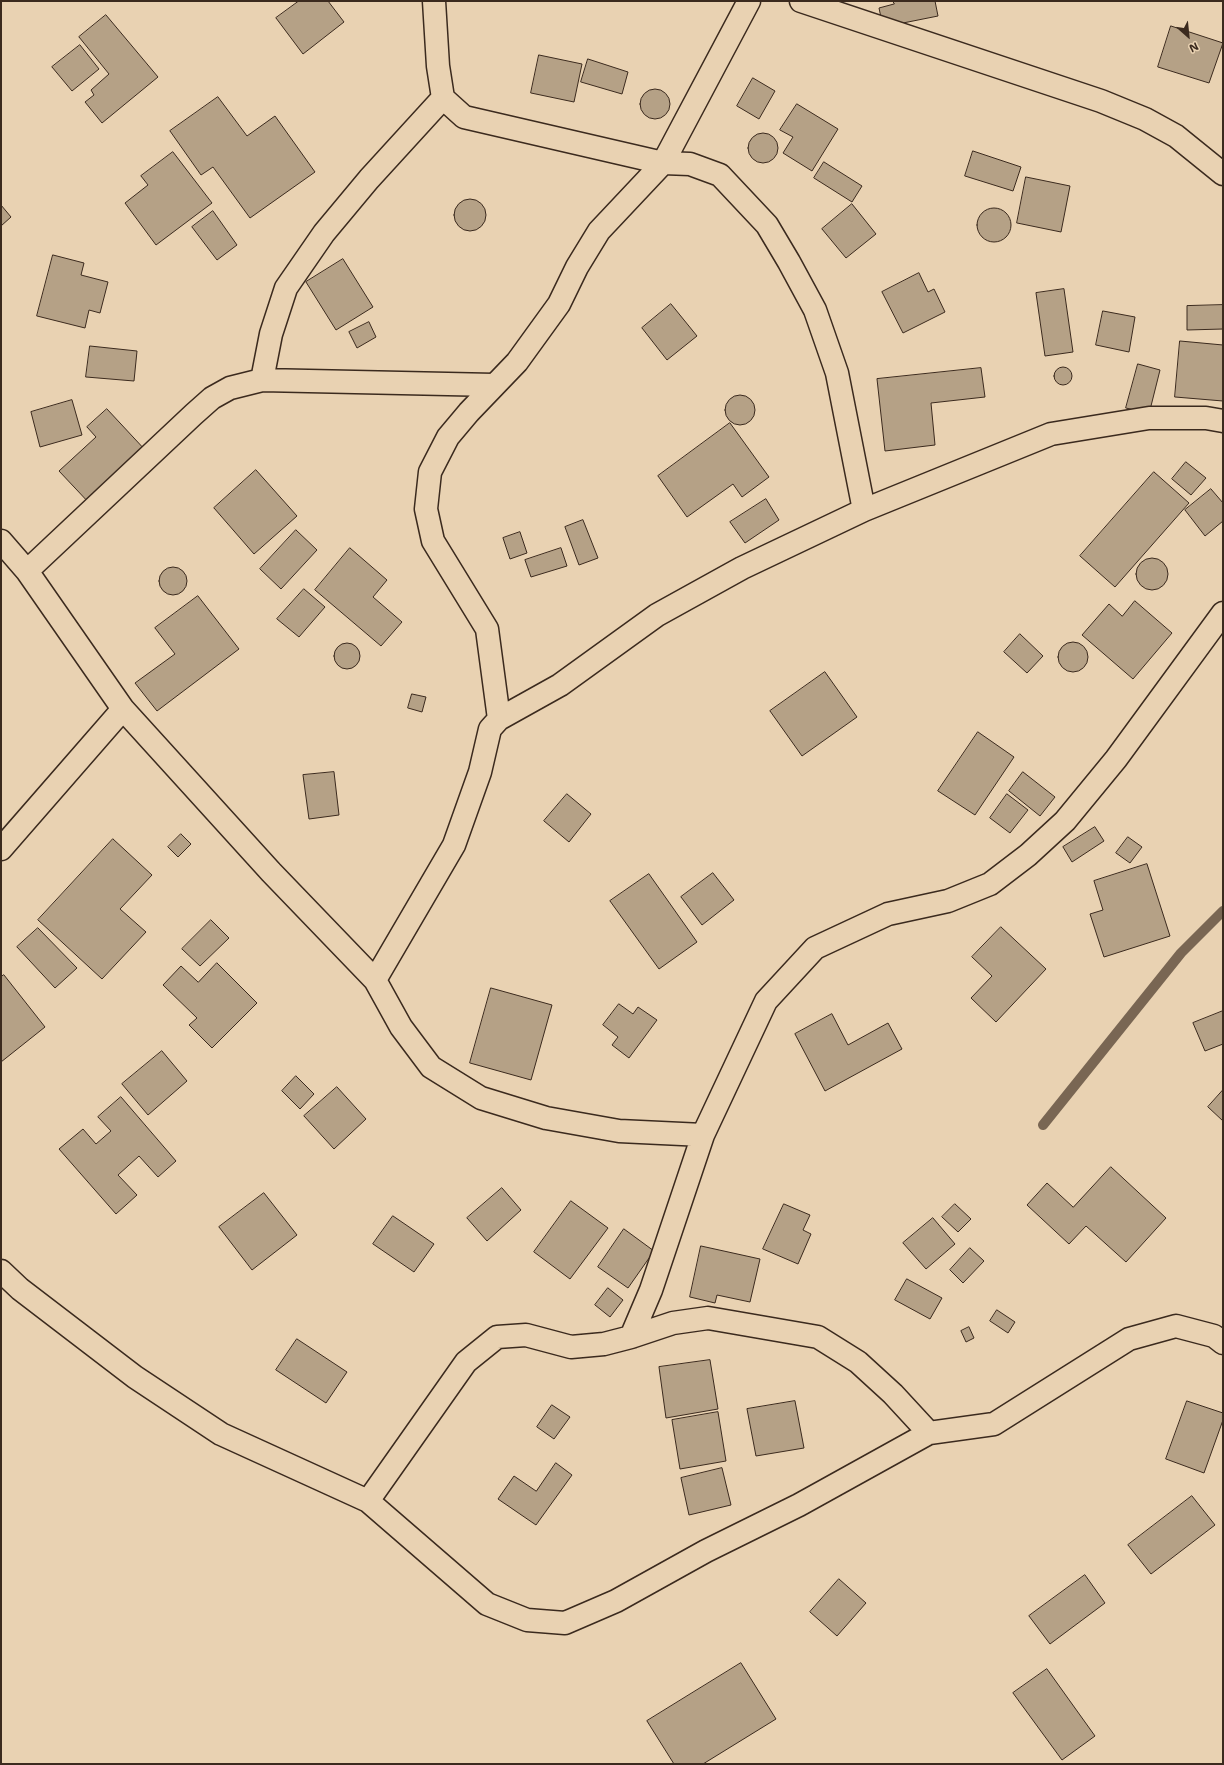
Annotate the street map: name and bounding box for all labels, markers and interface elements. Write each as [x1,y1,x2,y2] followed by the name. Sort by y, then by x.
[1168,16,1208,56] north arrow
[1186,38,1201,56] text: N

